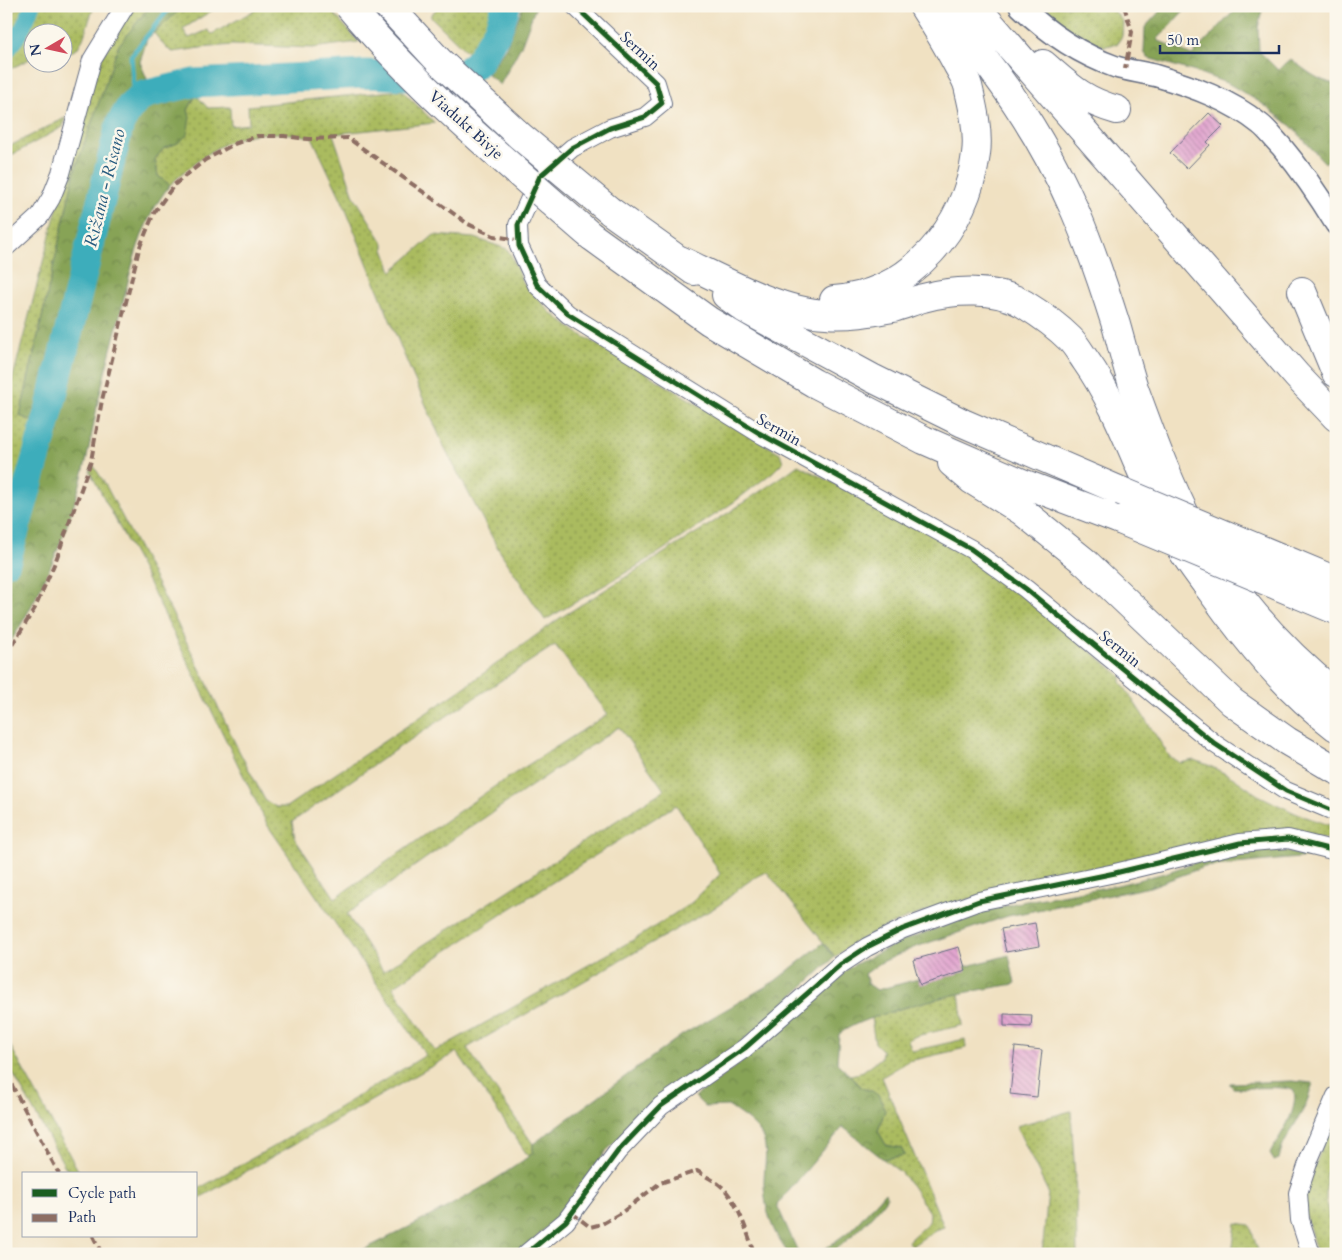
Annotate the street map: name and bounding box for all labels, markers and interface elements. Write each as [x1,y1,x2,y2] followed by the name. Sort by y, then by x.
[22,22,72,72] north arrow
[1160,22,1278,54] scale bar
[615,27,665,75] street label: Sermin
[1167,30,1199,50] text: 50 m
[25,42,46,57] text: N
[424,86,508,164] street label: Viadukt Bivje
[78,126,132,250] water label: Rižana - Risano
[753,408,805,452] street label: Sermin
[1094,625,1146,673] street label: Sermin
[22,1172,198,1238] legend
[68,1183,137,1203] text: Cycle path
[68,1207,97,1227] text: Path

